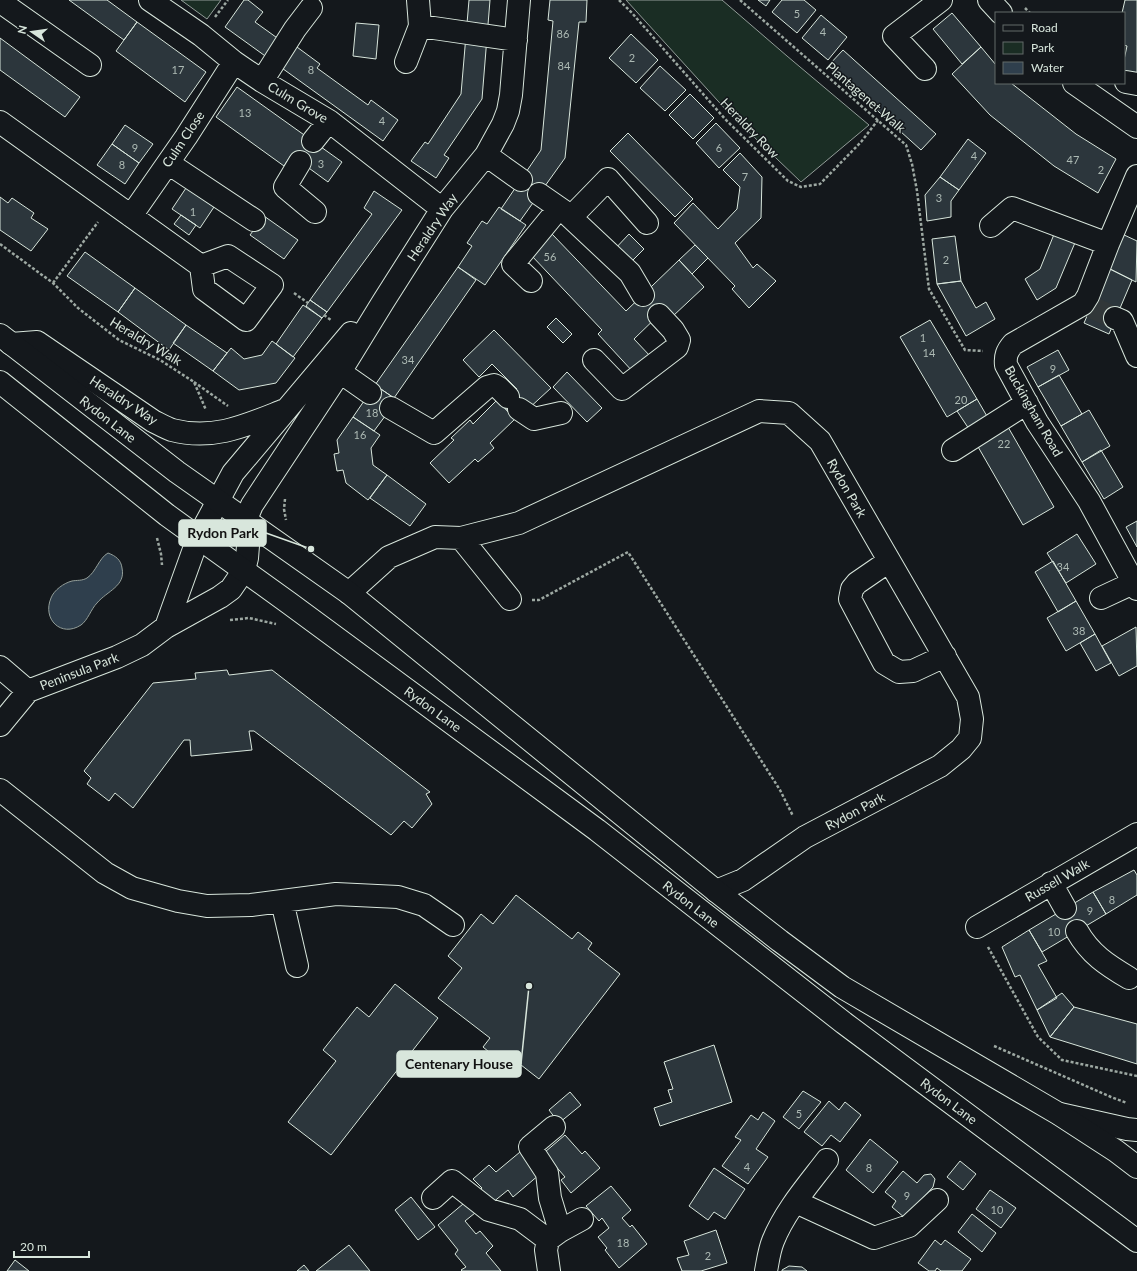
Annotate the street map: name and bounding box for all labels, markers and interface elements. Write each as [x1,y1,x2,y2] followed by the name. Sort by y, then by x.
[794,7,800,20] house number: 5
[12,12,52,52] north arrow
[995,12,1125,84] legend
[1031,20,1058,35] text: Road
[14,24,29,35] text: N
[820,25,827,38] house number: 4
[557,27,569,40] house number: 86
[1031,40,1055,55] text: Park
[629,51,635,64] house number: 2
[823,58,909,136] street label: Plantagenet Walk
[558,59,571,72] house number: 84
[1031,60,1064,75] text: Water
[172,63,184,76] house number: 17
[308,63,314,76] house number: 8
[265,78,331,126] street label: Culm Grove
[717,95,783,161] street label: Heraldry Row
[239,106,251,119] house number: 13
[158,108,208,170] street label: Culm Close
[379,114,386,127] house number: 4
[132,141,138,154] house number: 9
[716,141,722,154] house number: 6
[971,149,978,162] house number: 4
[1067,153,1079,166] house number: 47
[318,157,324,170] house number: 3
[119,158,125,171] house number: 8
[1098,163,1104,176] house number: 2
[742,170,748,183] house number: 7
[404,190,461,264] street label: Heraldry Way
[936,191,942,204] house number: 3
[190,205,196,218] house number: 1
[544,250,556,263] house number: 56
[943,253,949,266] house number: 2
[107,313,185,369] street label: Heraldry Walk
[920,331,926,344] house number: 1
[923,346,936,359] house number: 14
[402,353,415,366] house number: 34
[1050,362,1056,375] house number: 9
[1002,363,1066,459] street label: Buckingham Road
[87,372,161,428] street label: Heraldry Way
[77,392,139,446] street label: Rydon Lane
[955,393,968,406] house number: 20
[366,406,378,419] house number: 18
[354,428,366,441] house number: 16
[998,437,1010,450] house number: 22
[824,456,870,521] street label: Rydon Park
[179,520,266,546] callout: Rydon Park
[187,524,259,541] text: Rydon Park
[1057,560,1070,573] house number: 34
[1073,624,1085,637] house number: 38
[37,649,121,693] street label: Peninsula Park
[401,683,465,735] street label: Rydon Lane
[823,788,888,833] street label: Rydon Park
[1022,855,1092,905] street label: Russell Walk
[660,877,722,931] street label: Rydon Lane
[1109,893,1115,906] house number: 8
[1087,904,1093,917] house number: 9
[1048,925,1061,938] house number: 10
[397,1051,521,1077] callout: Centenary House
[405,1055,513,1072] text: Centenary House
[917,1074,981,1128] street label: Rydon Lane
[796,1107,802,1120] house number: 5
[744,1160,751,1173] house number: 4
[866,1161,872,1174] house number: 8
[904,1189,910,1202] house number: 9
[991,1203,1004,1216] house number: 10
[14,1233,89,1259] scale bar
[617,1236,629,1249] house number: 18
[20,1239,47,1254] text: 20 m
[705,1249,711,1262] house number: 2

